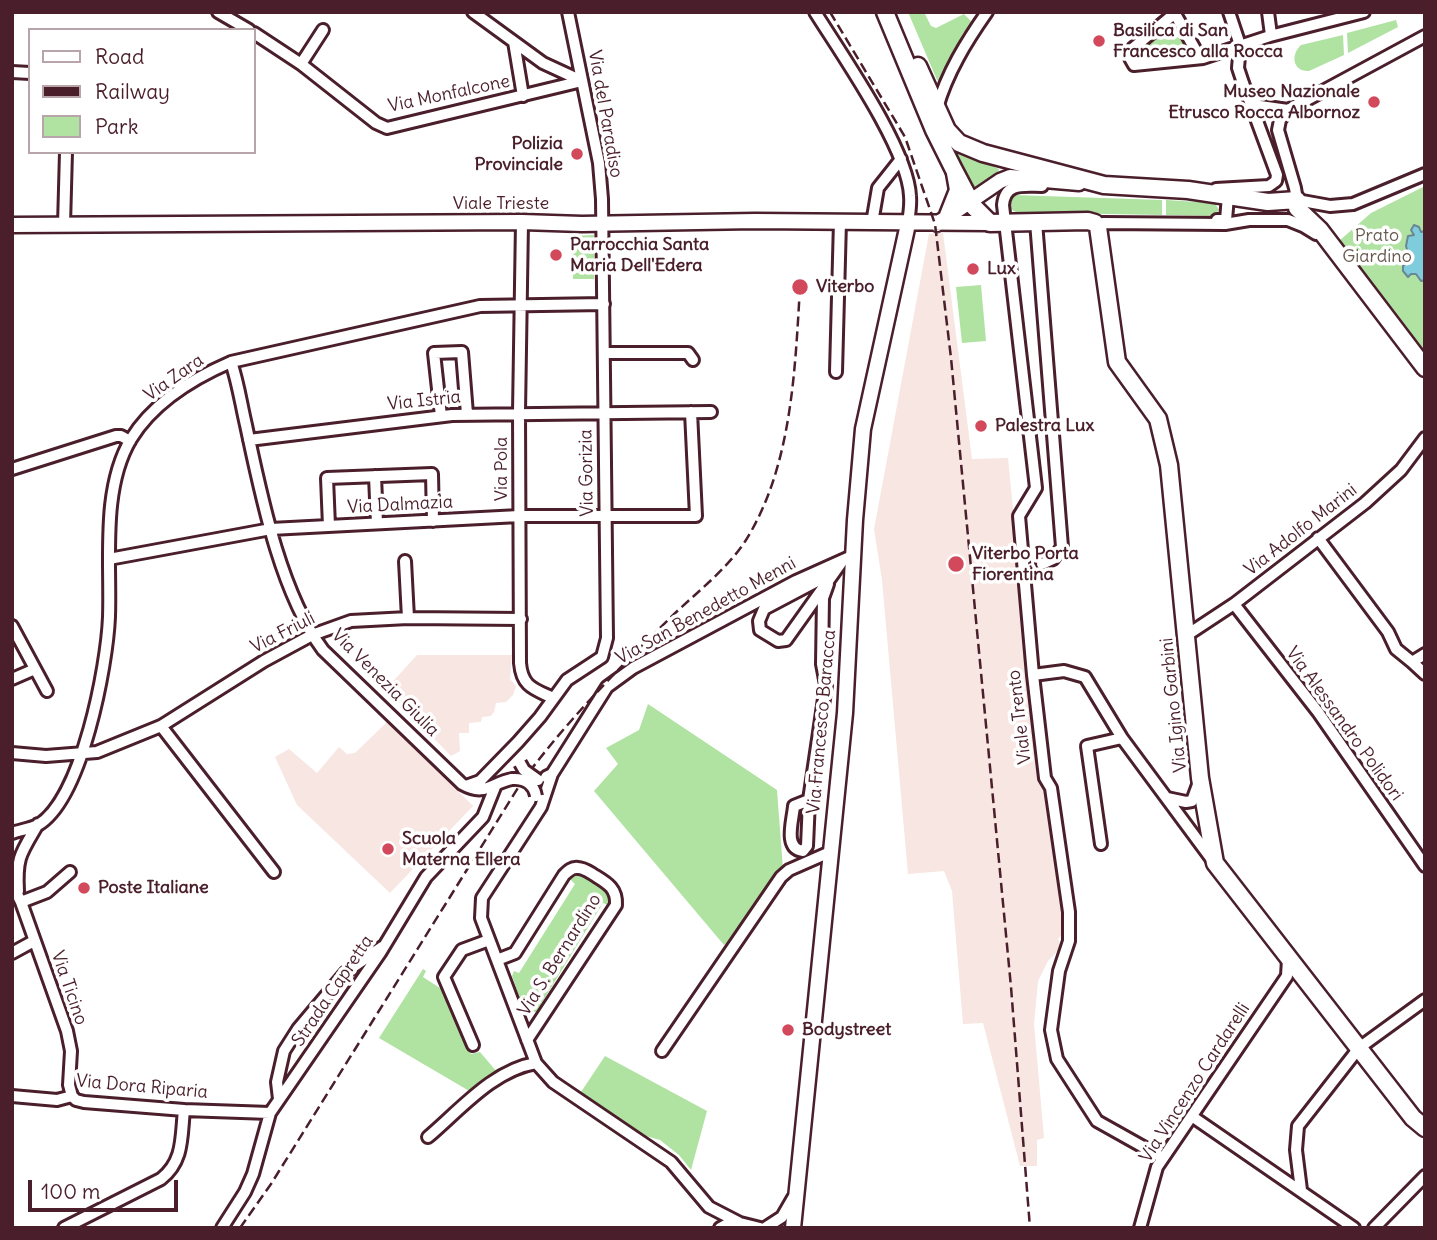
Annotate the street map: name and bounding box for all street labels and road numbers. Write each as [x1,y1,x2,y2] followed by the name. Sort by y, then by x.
[583,48,627,180] street label: Via del Paradiso
[386,71,512,117] street label: Via Monfalcone
[453,193,549,215] street label: Viale Trieste
[140,350,208,406] street label: Via Zara
[386,386,462,416] street label: Via Istria
[575,429,599,517] street label: Via Gorizia
[491,437,513,501] street label: Via Pola
[1240,479,1362,581] street label: Via Adolfo Marini
[347,491,453,519] street label: Via Dalmazia
[612,553,800,669] street label: Via San Benedetto Menni
[247,608,319,658] street label: Via Friuli
[327,625,443,741] street label: Via Venezia Giulia
[803,629,841,815] street label: Via Francesco Baracca
[1156,637,1192,773] street label: Via Igino Garbini
[1281,643,1407,805] street label: Via Alessandro Polidori
[1004,669,1036,765] street label: Viale Trento
[514,890,606,1020] street label: Via S. Bernardino
[288,931,378,1051] street label: Strada Capretta
[46,948,92,1028] street label: Via Ticino
[1135,999,1255,1167] street label: Via Vincenzo Cardarelli
[75,1070,209,1104] street label: Via Dora Riparia

